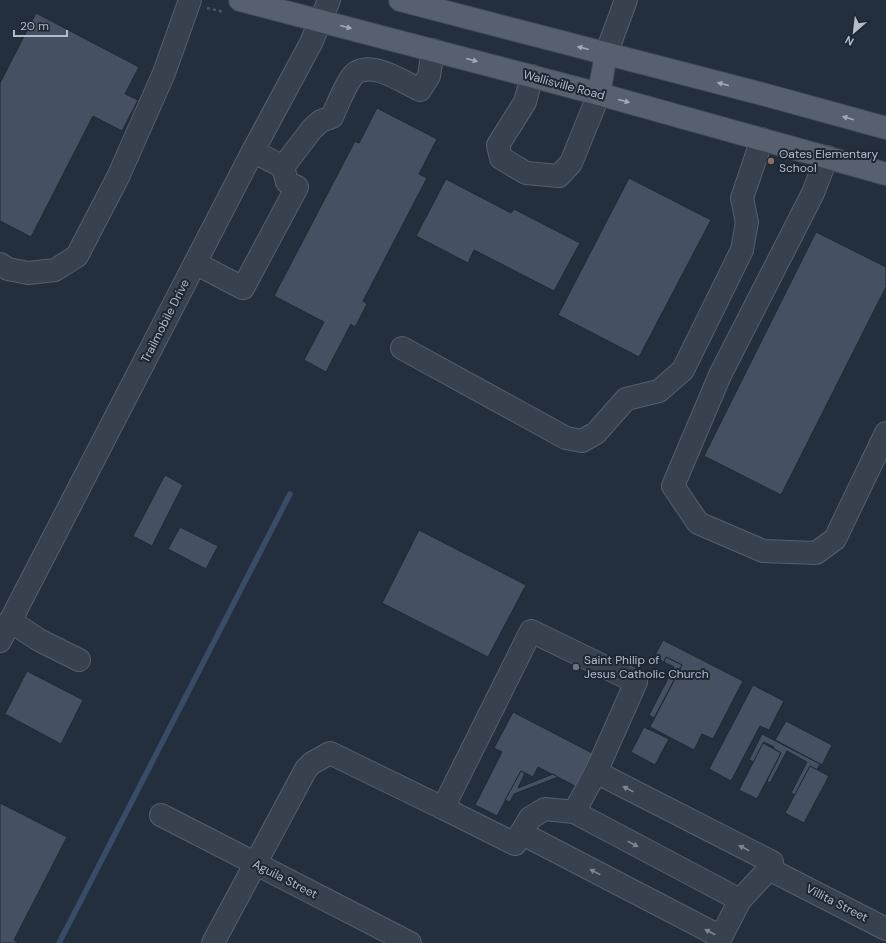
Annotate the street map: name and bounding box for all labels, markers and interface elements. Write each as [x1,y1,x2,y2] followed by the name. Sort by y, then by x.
[14,12,67,38] scale bar
[834,12,874,52] north arrow
[20,18,49,34] text: 20 m
[340,24,352,30] one-way arrow
[842,33,856,49] text: N
[577,45,589,51] one-way arrow
[466,57,478,63] one-way arrow
[521,66,607,104] street label: Wallisville Road
[717,80,729,86] one-way arrow
[619,98,631,104] one-way arrow
[842,115,854,121] one-way arrow
[779,146,879,176] place label: Oates Elementary School
[766,156,776,166] marker: Oates Elementary School
[137,276,193,366] street label: Trailmobile Drive
[584,652,709,682] place label: Saint Philip of Jesus Catholic Church
[571,662,581,672] marker: Saint Philip of Jesus Catholic Church
[622,786,634,792] one-way arrow
[627,840,639,847] one-way arrow
[738,844,750,851] one-way arrow
[250,856,320,902] street label: Aguila Street
[589,868,601,875] one-way arrow
[803,881,871,926] street label: Villita Street
[705,929,716,935] one-way arrow

